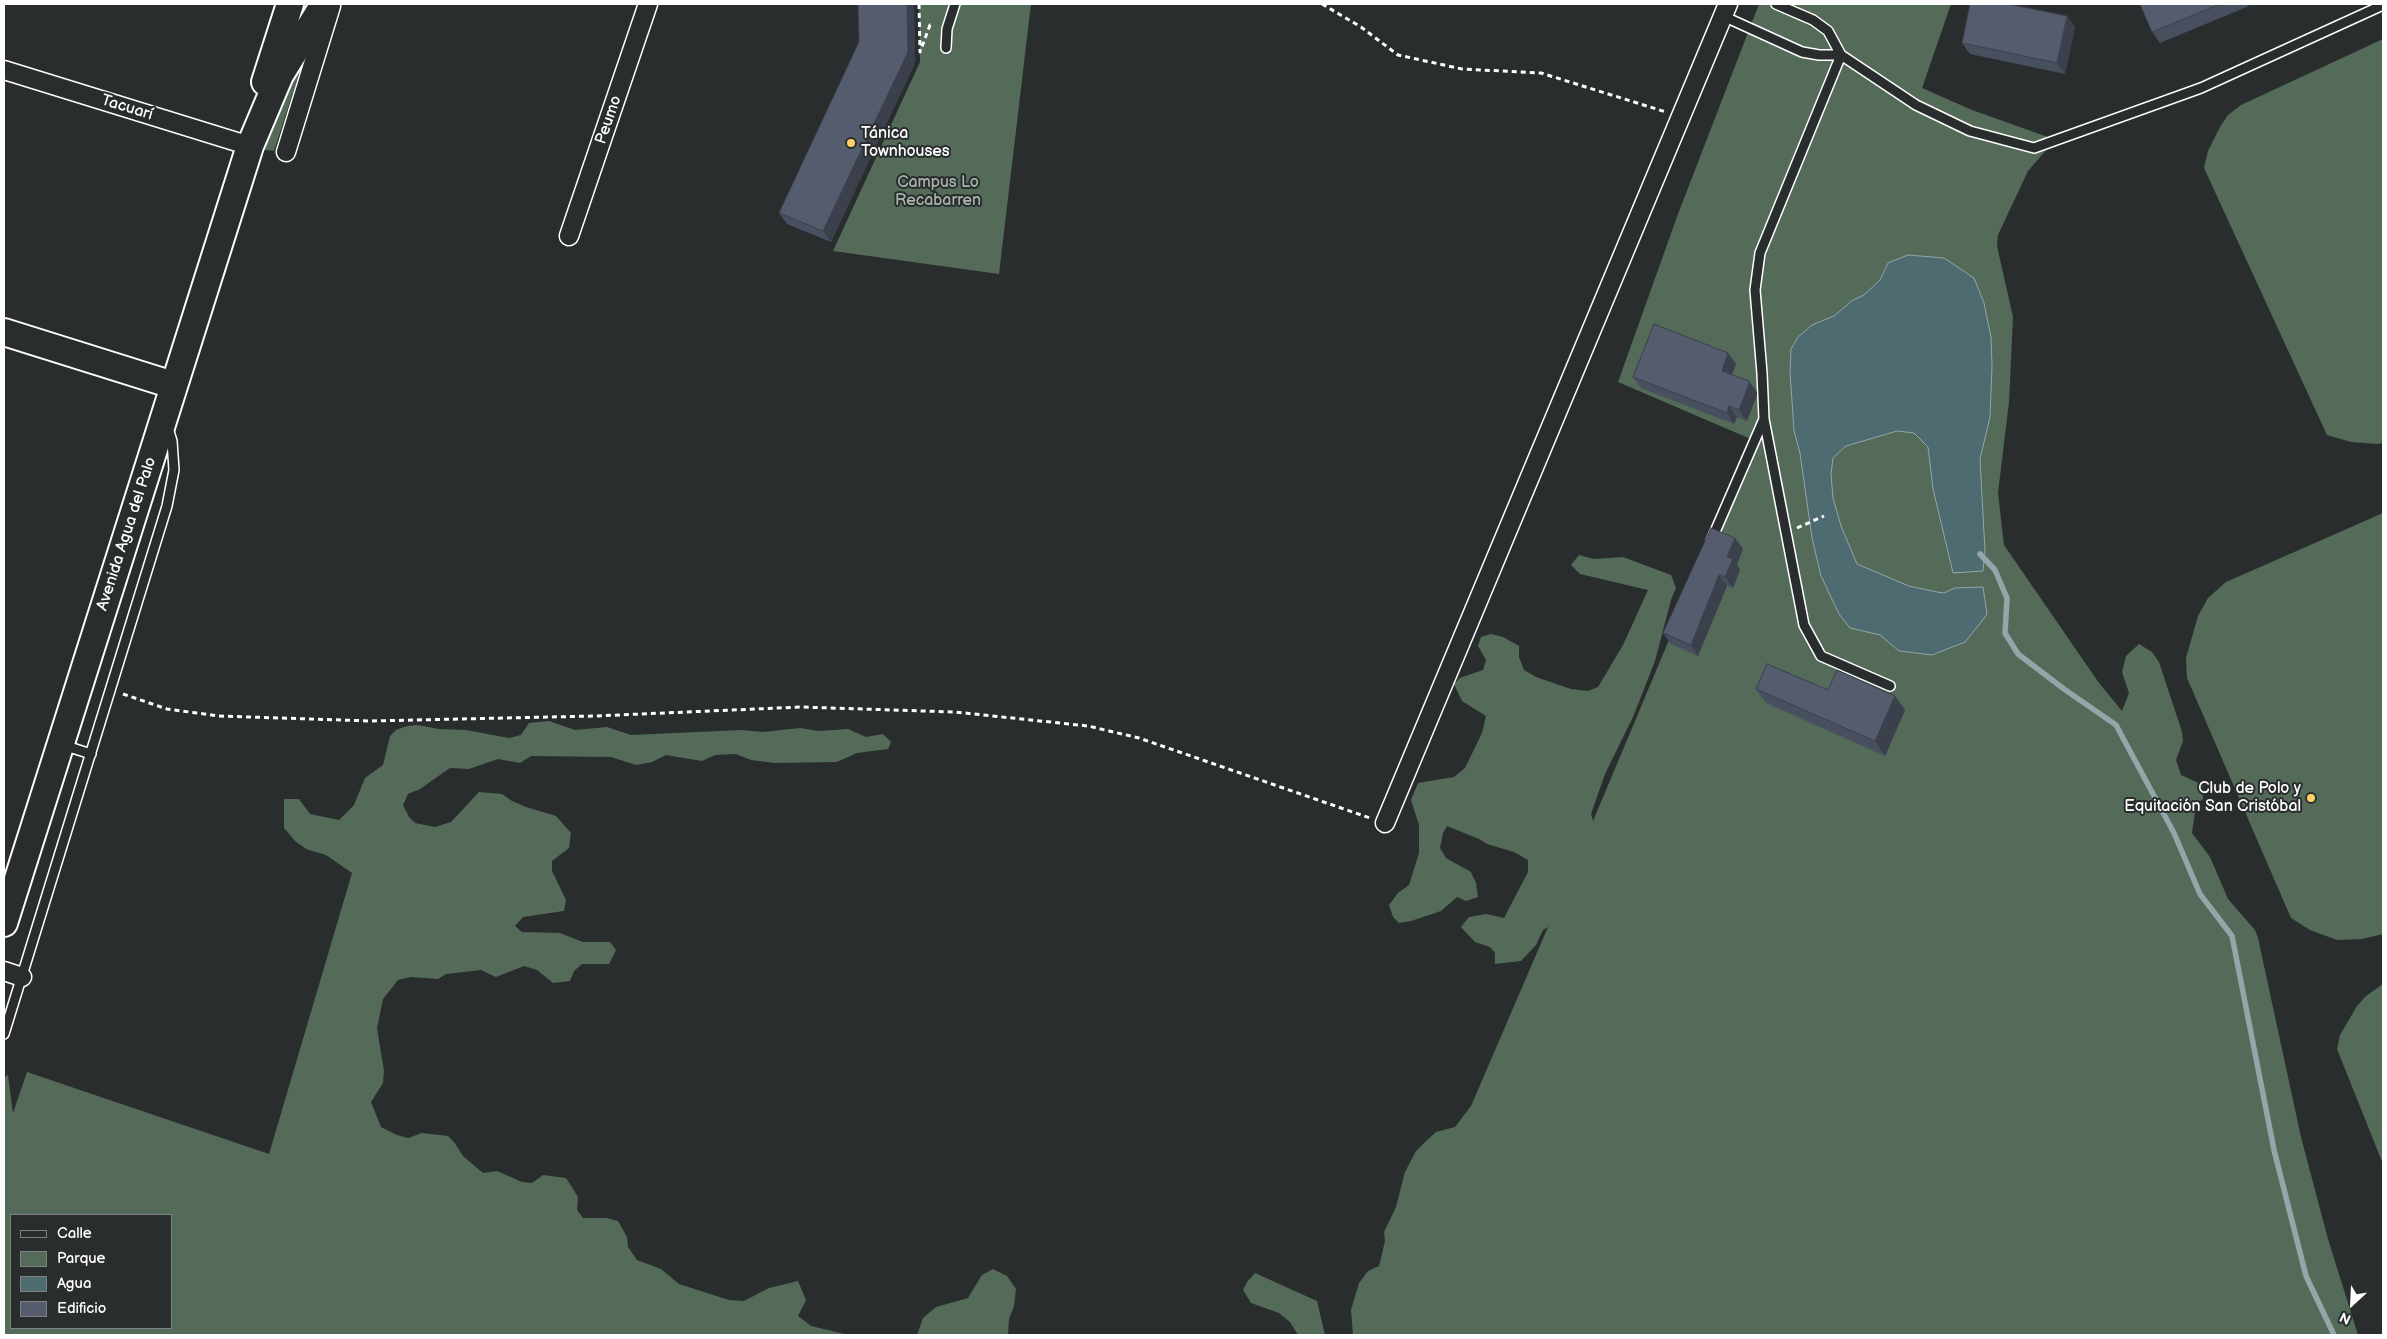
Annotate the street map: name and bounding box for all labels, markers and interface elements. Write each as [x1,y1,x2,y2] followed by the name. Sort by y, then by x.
[99,91,155,125] street label: Tacuarí
[592,93,626,147] street label: Peumo
[861,124,950,162] place label: Tánica Townhouses
[845,137,857,149] marker: Tánica Townhouses
[895,173,981,211] park label: Campus Lo Recabarren
[93,455,161,613] street label: Avenida Agua del Palo
[2124,779,2301,817] place label: Club de Polo y Equitación San Cristóbal
[2305,792,2317,804] marker: Club de Polo y Equitación San Cristóbal
[10,1214,172,1329] legend
[57,1224,92,1243] text: Calle
[57,1249,105,1268] text: Parque
[57,1274,91,1293] text: Agua
[2327,1279,2377,1329] north arrow
[57,1299,106,1318] text: Edificio
[2337,1308,2354,1328] text: N

